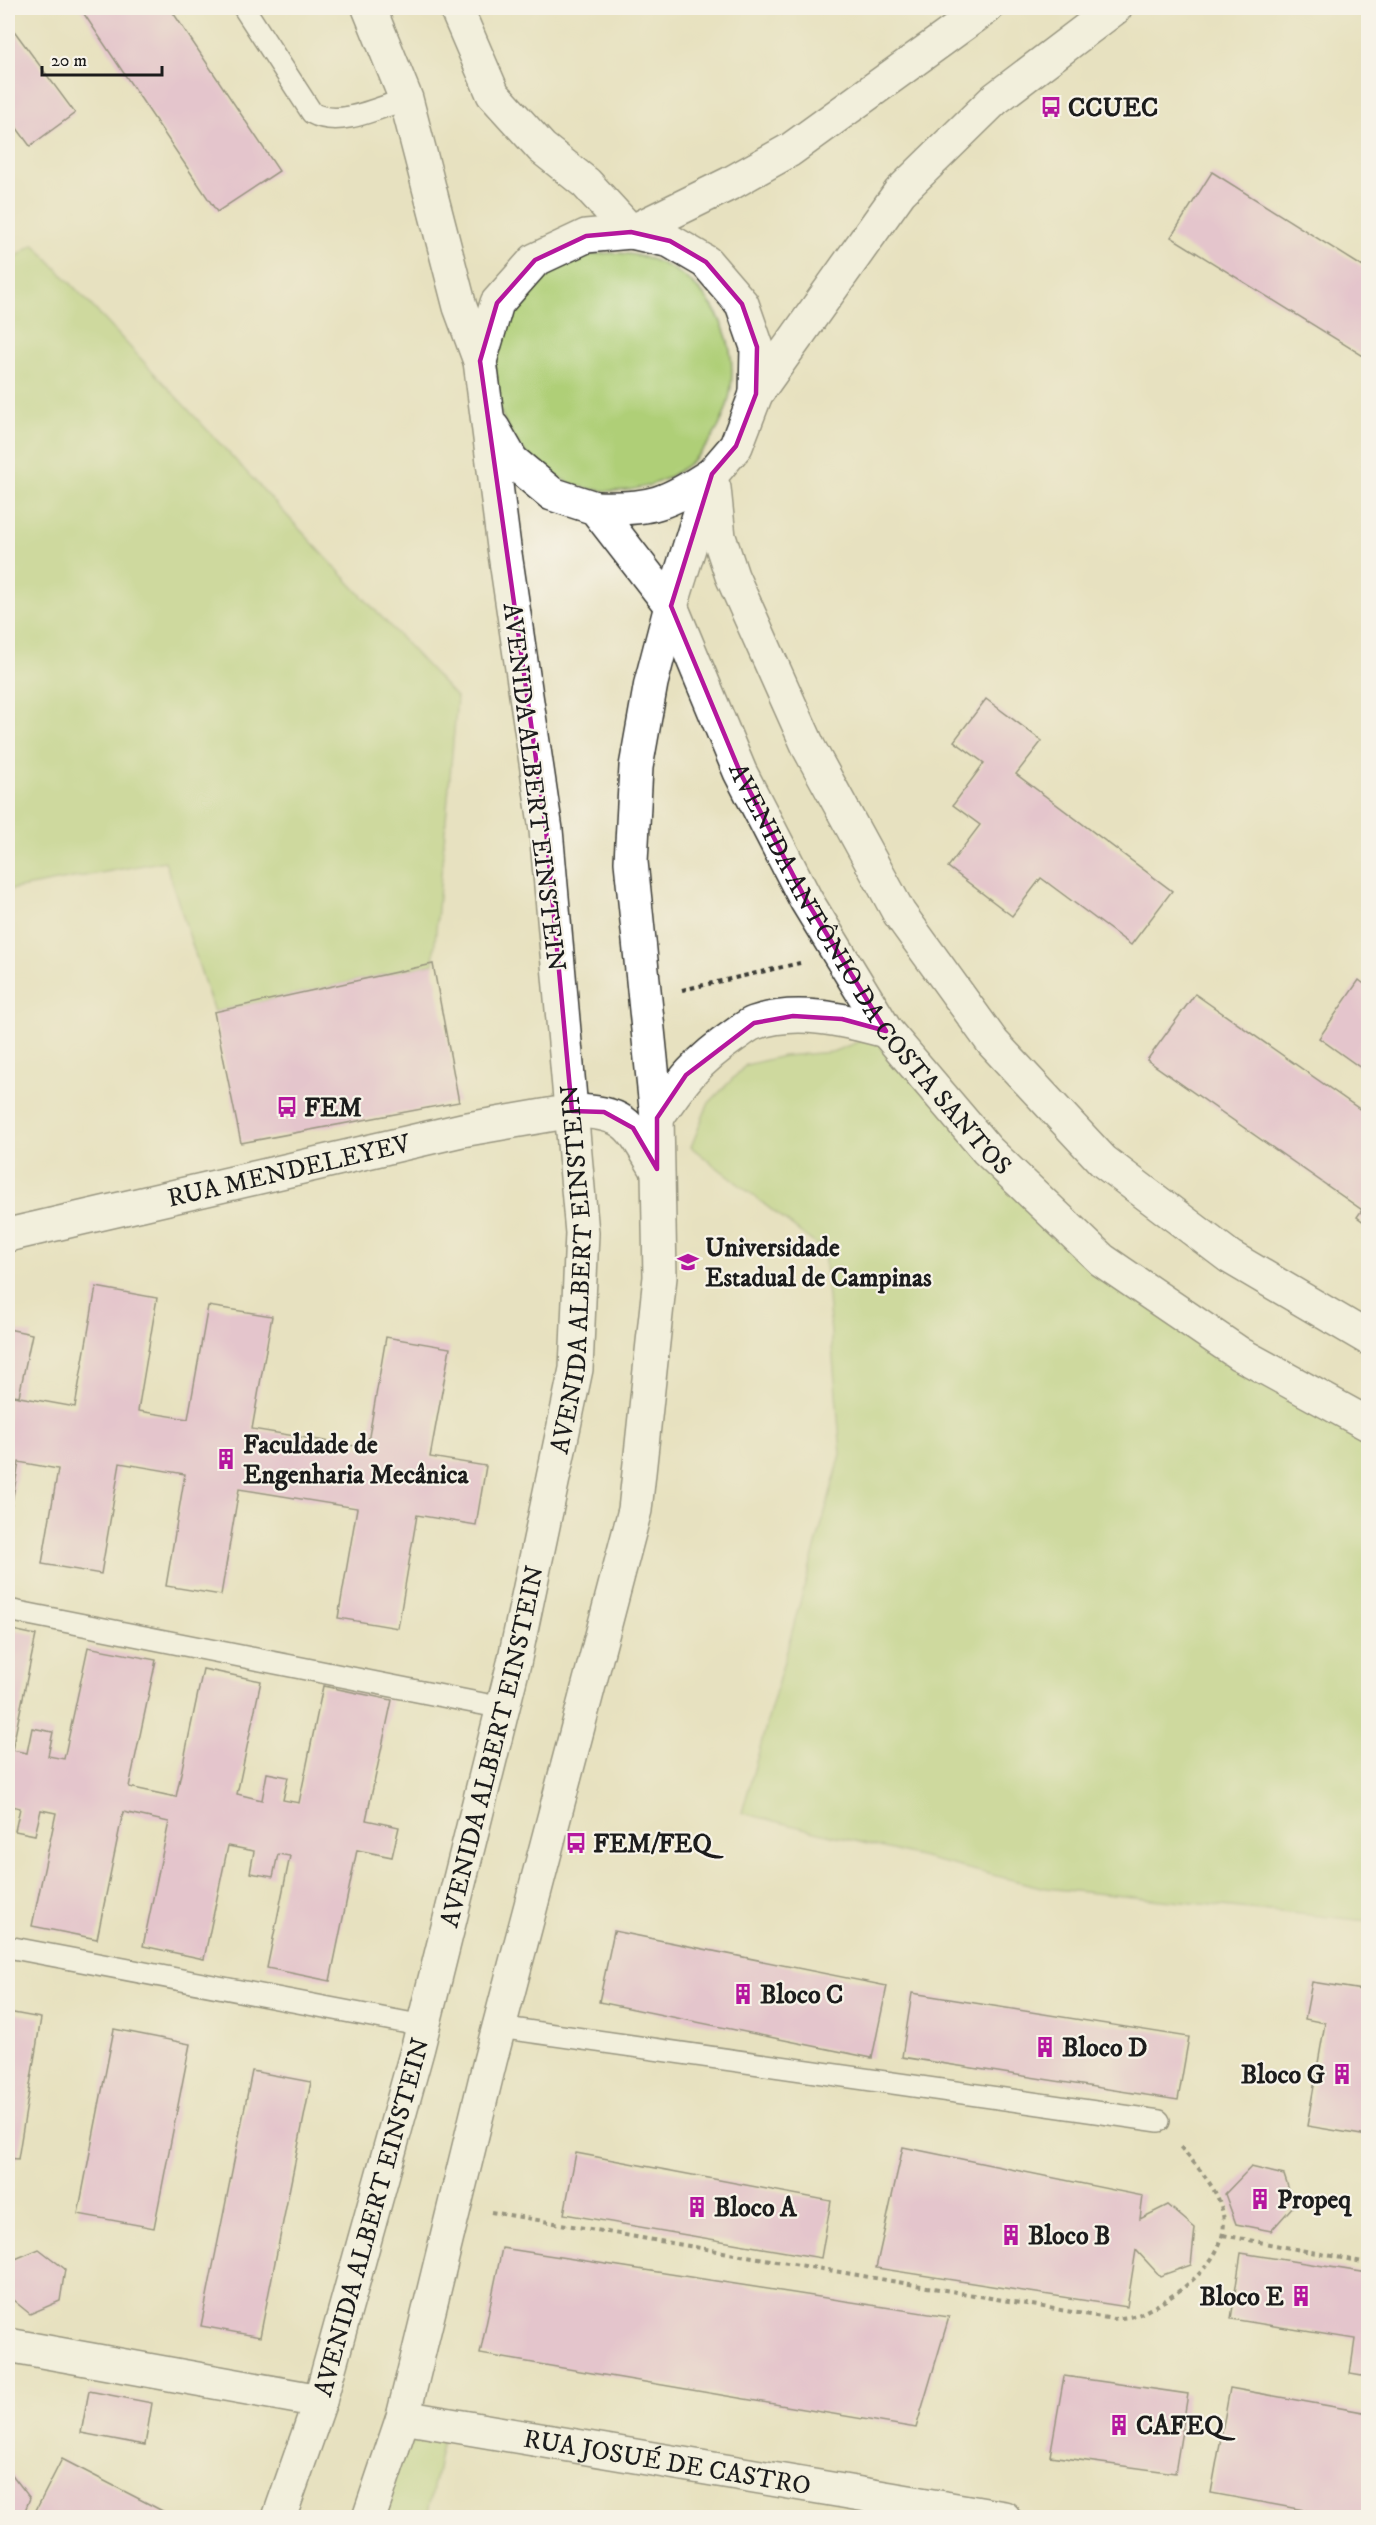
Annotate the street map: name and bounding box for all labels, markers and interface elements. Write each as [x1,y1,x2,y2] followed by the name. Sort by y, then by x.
[42,39,162,77] scale bar
[51,50,87,72] text: 20 m
[1068,92,1158,125] place label: CCUEC
[1039,95,1063,119] bus stop icon: CCUEC
[495,601,572,973] street label: AVENIDA ALBERT EINSTEIN
[720,759,1018,1183] street label: AVENIDA ANTÔNIO DA COSTA SANTOS
[544,1083,600,1457] street label: AVENIDA ALBERT EINSTEIN
[304,1092,362,1125] place label: FEM
[275,1095,299,1119] bus stop icon: FEM
[164,1127,414,1216] street label: RUA MENDELEYEV
[705,1232,932,1295] place label: Universidade Estadual de Campinas
[676,1250,700,1274] school or university icon: Universidade Estadual de Campinas
[243,1429,470,1492] place label: Faculdade de Engenharia Mecânica
[214,1447,238,1471] building icon: Faculdade de Engenharia Mecânica
[434,1563,552,1931] street label: AVENIDA ALBERT EINSTEIN
[593,1828,725,1861] place label: FEM/FEQ
[564,1831,588,1855] bus stop icon: FEM/FEQ
[760,1979,843,2012] place label: Bloco C
[731,1982,755,2006] building icon: Bloco C
[1062,2032,1147,2065] place label: Bloco D
[307,2034,438,2400] street label: AVENIDA ALBERT EINSTEIN
[1033,2035,1057,2059] building icon: Bloco D
[1241,2059,1325,2092] place label: Bloco G
[1330,2062,1354,2086] building icon: Bloco G
[1277,2184,1352,2217] place label: Propeq
[1248,2187,1272,2211] building icon: Propeq
[714,2192,798,2225] place label: Bloco A
[685,2195,709,2219] building icon: Bloco A
[1028,2220,1111,2253] place label: Bloco B
[999,2223,1023,2247] building icon: Bloco B
[1199,2281,1284,2314] place label: Bloco E
[1289,2284,1313,2308] building icon: Bloco E
[1136,2410,1236,2443] place label: CAFEQ
[1107,2413,1131,2437] building icon: CAFEQ
[521,2423,813,2503] street label: RUA JOSUÉ DE CASTRO

